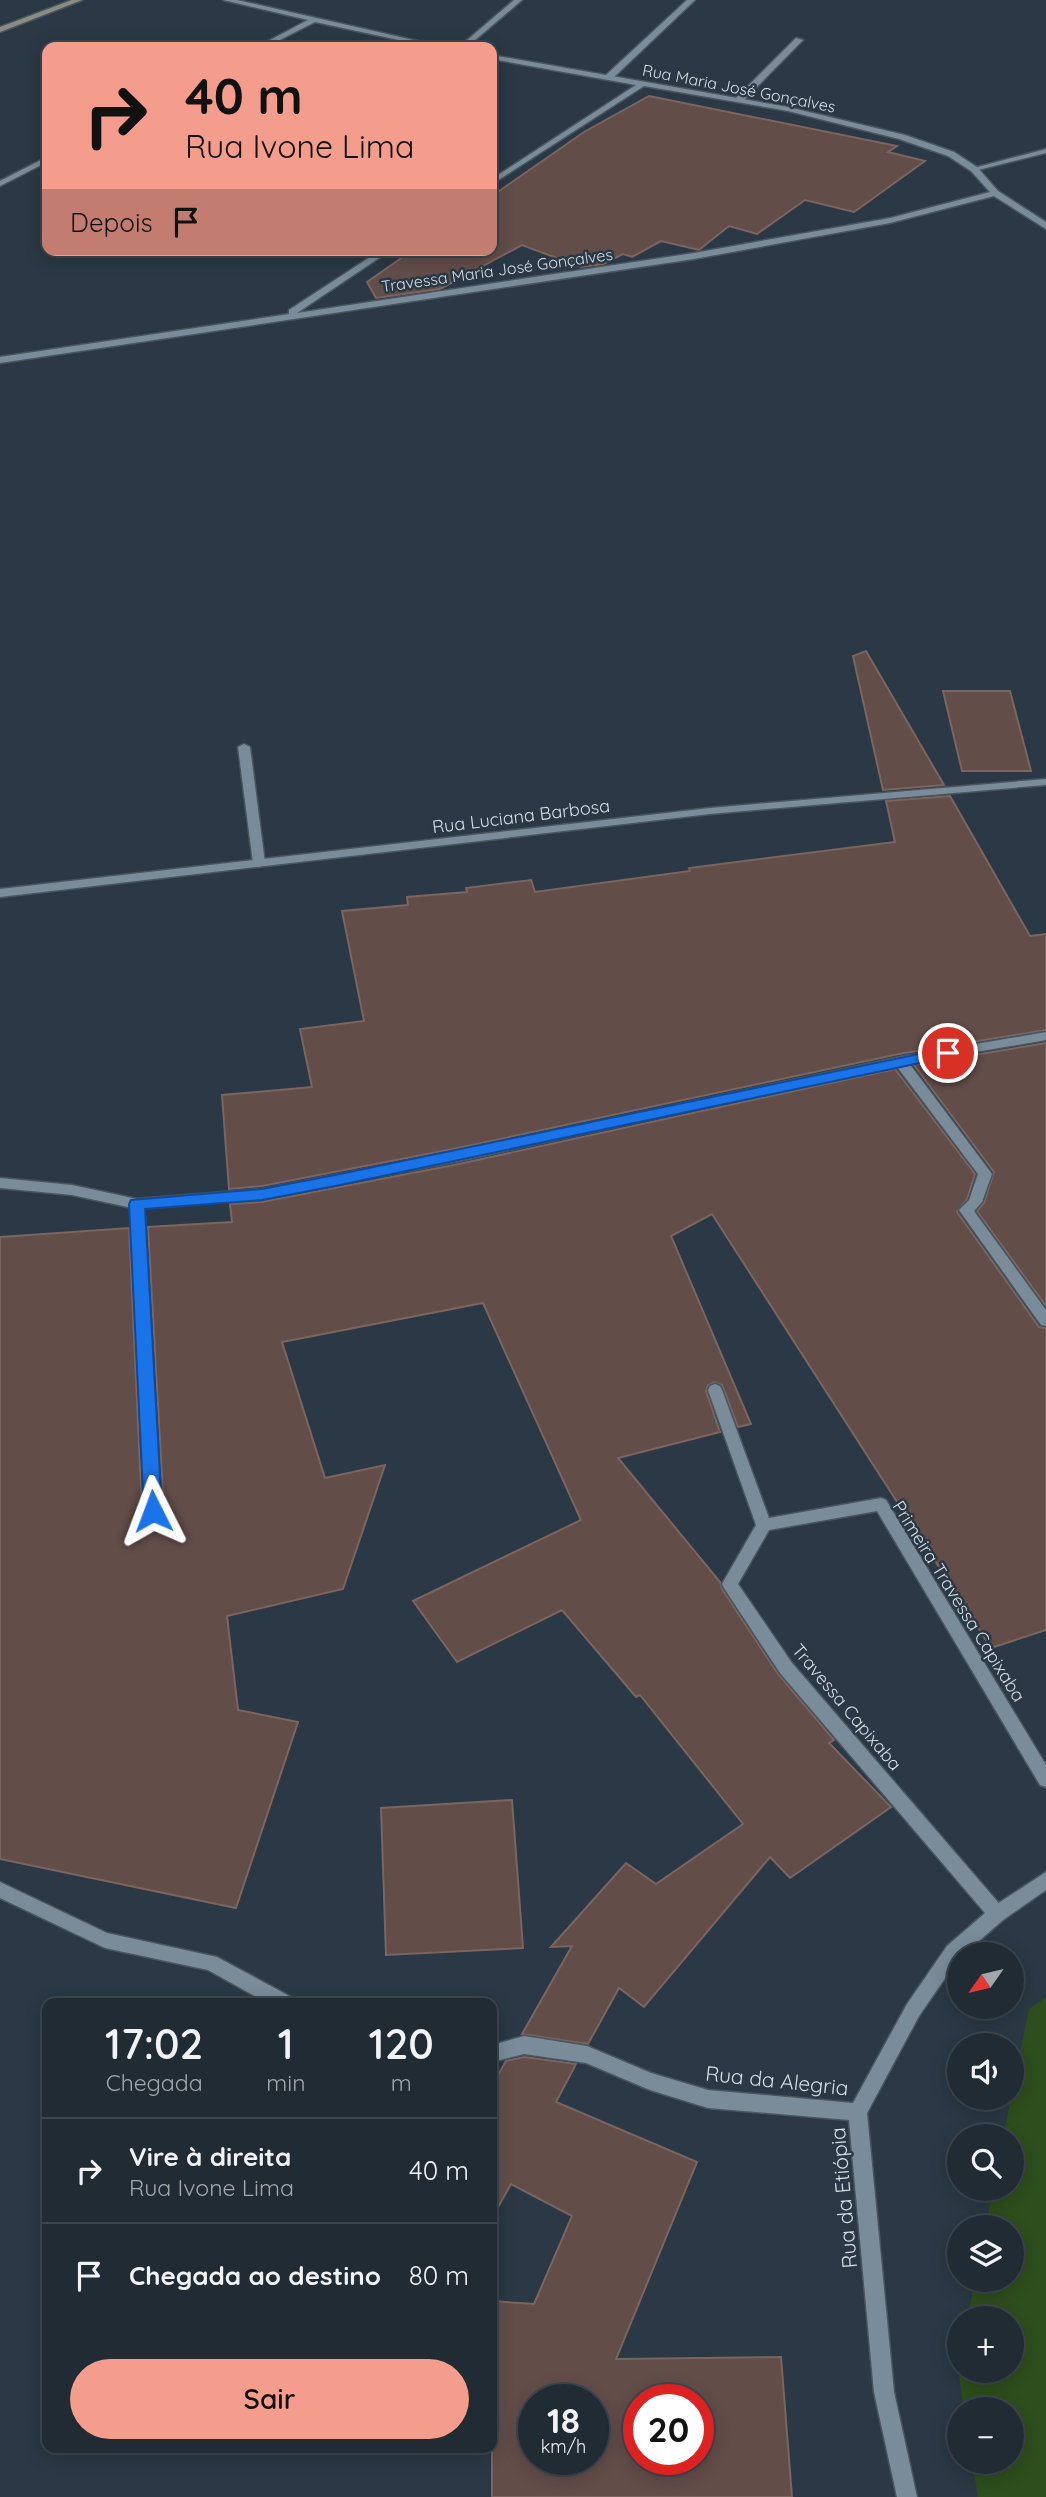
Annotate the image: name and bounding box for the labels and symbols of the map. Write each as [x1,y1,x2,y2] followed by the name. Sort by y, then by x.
[641,59,837,117] street label: Rua Maria José Gonçalves
[380,244,614,296] street label: Travessa Maria José Gonçalves
[431,794,611,838] street label: Rua Luciana Barbosa
[918,1023,978,1083] pin
[116,1474,190,1548] position arrow
[888,1496,1030,1706] street label: Primeira Travessa Capixaba
[787,1639,907,1775] street label: Travessa Capixaba
[947,1942,1024,2020] north arrow
[704,2060,850,2100] street label: Rua da Alegria
[824,2126,862,2270] street label: Rua da Etiópia
[623,2384,714,2475] speed limit sign: 20

